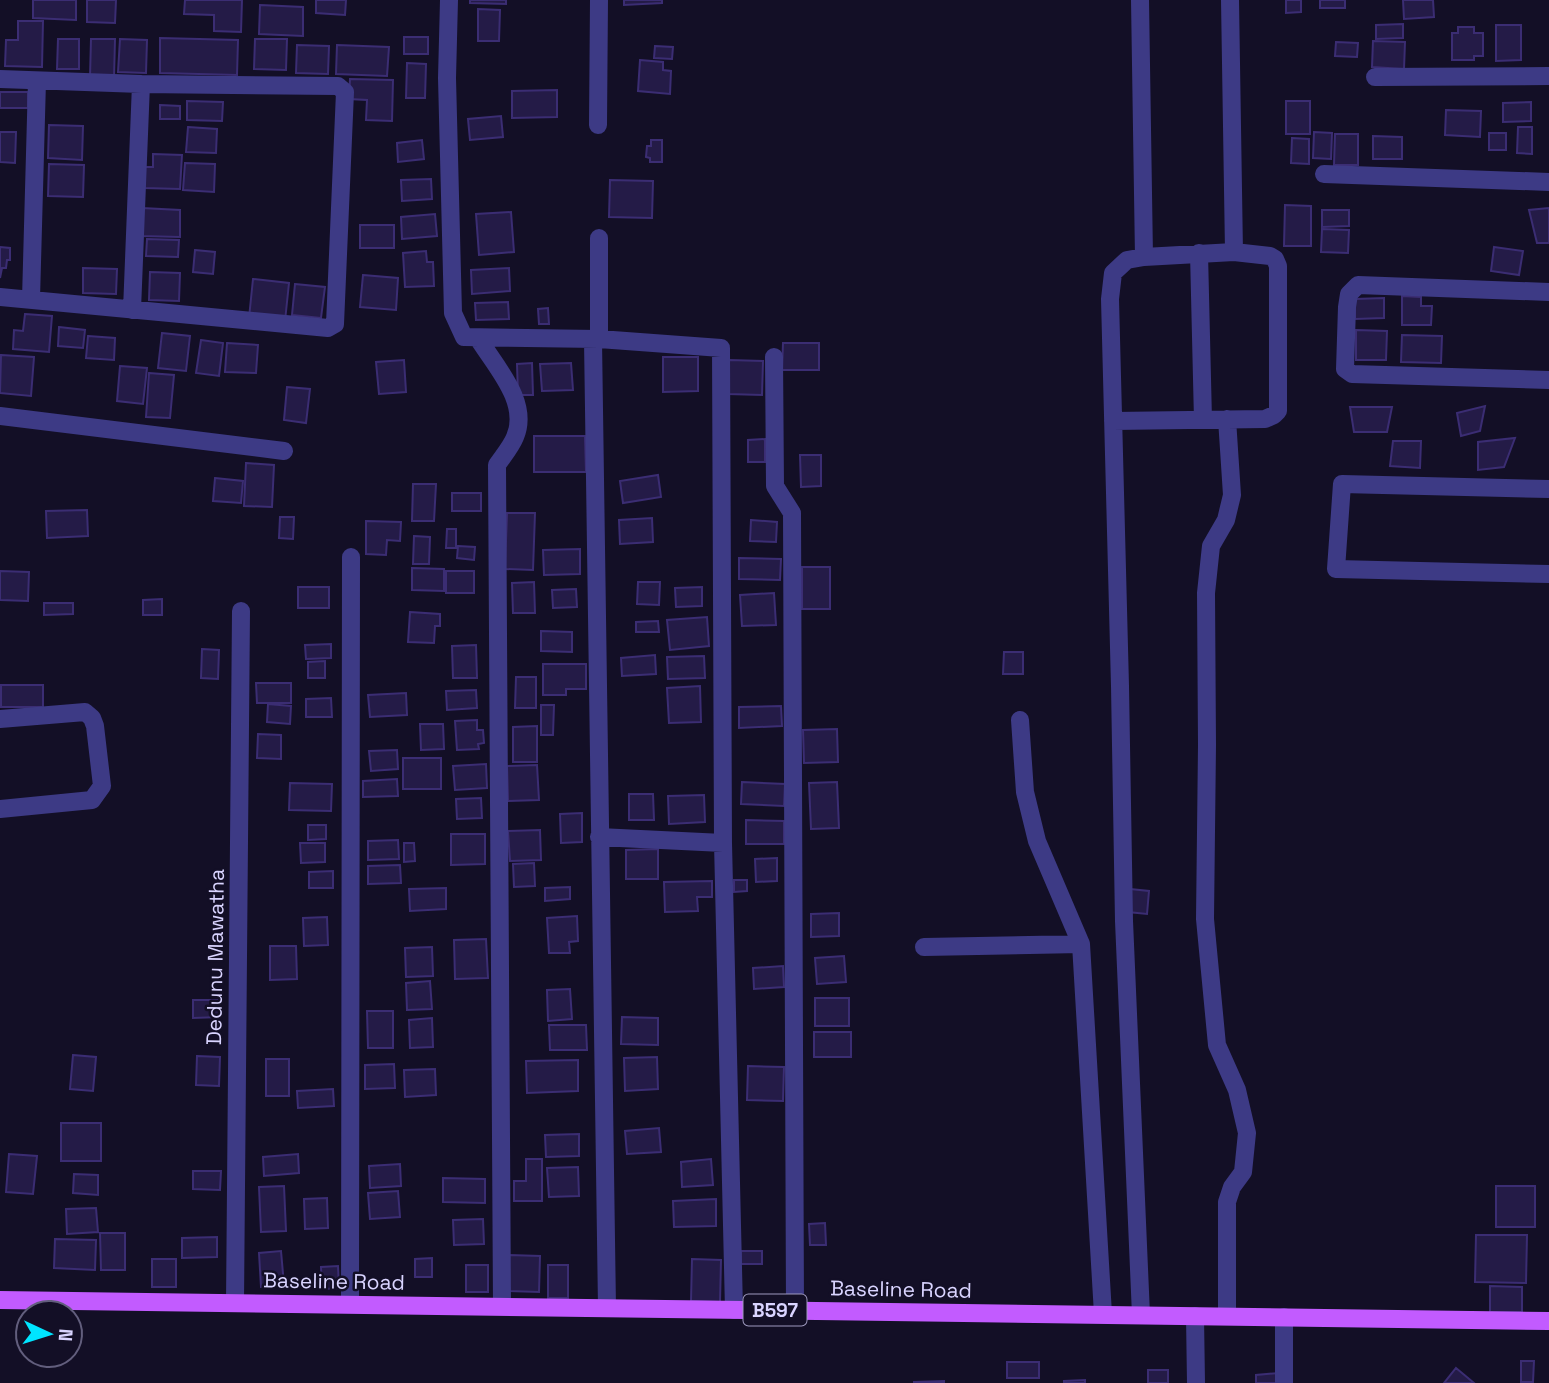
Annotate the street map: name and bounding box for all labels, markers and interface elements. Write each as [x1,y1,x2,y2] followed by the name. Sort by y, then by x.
[200,869,230,1045] street label: Dedunu Mawatha
[263,1266,405,1296] street label: Baseline Road
[830,1274,972,1304] street label: Baseline Road
[744,1294,806,1326] road number: B597
[14,1299,84,1369] north arrow
[53,1328,78,1342] text: N

